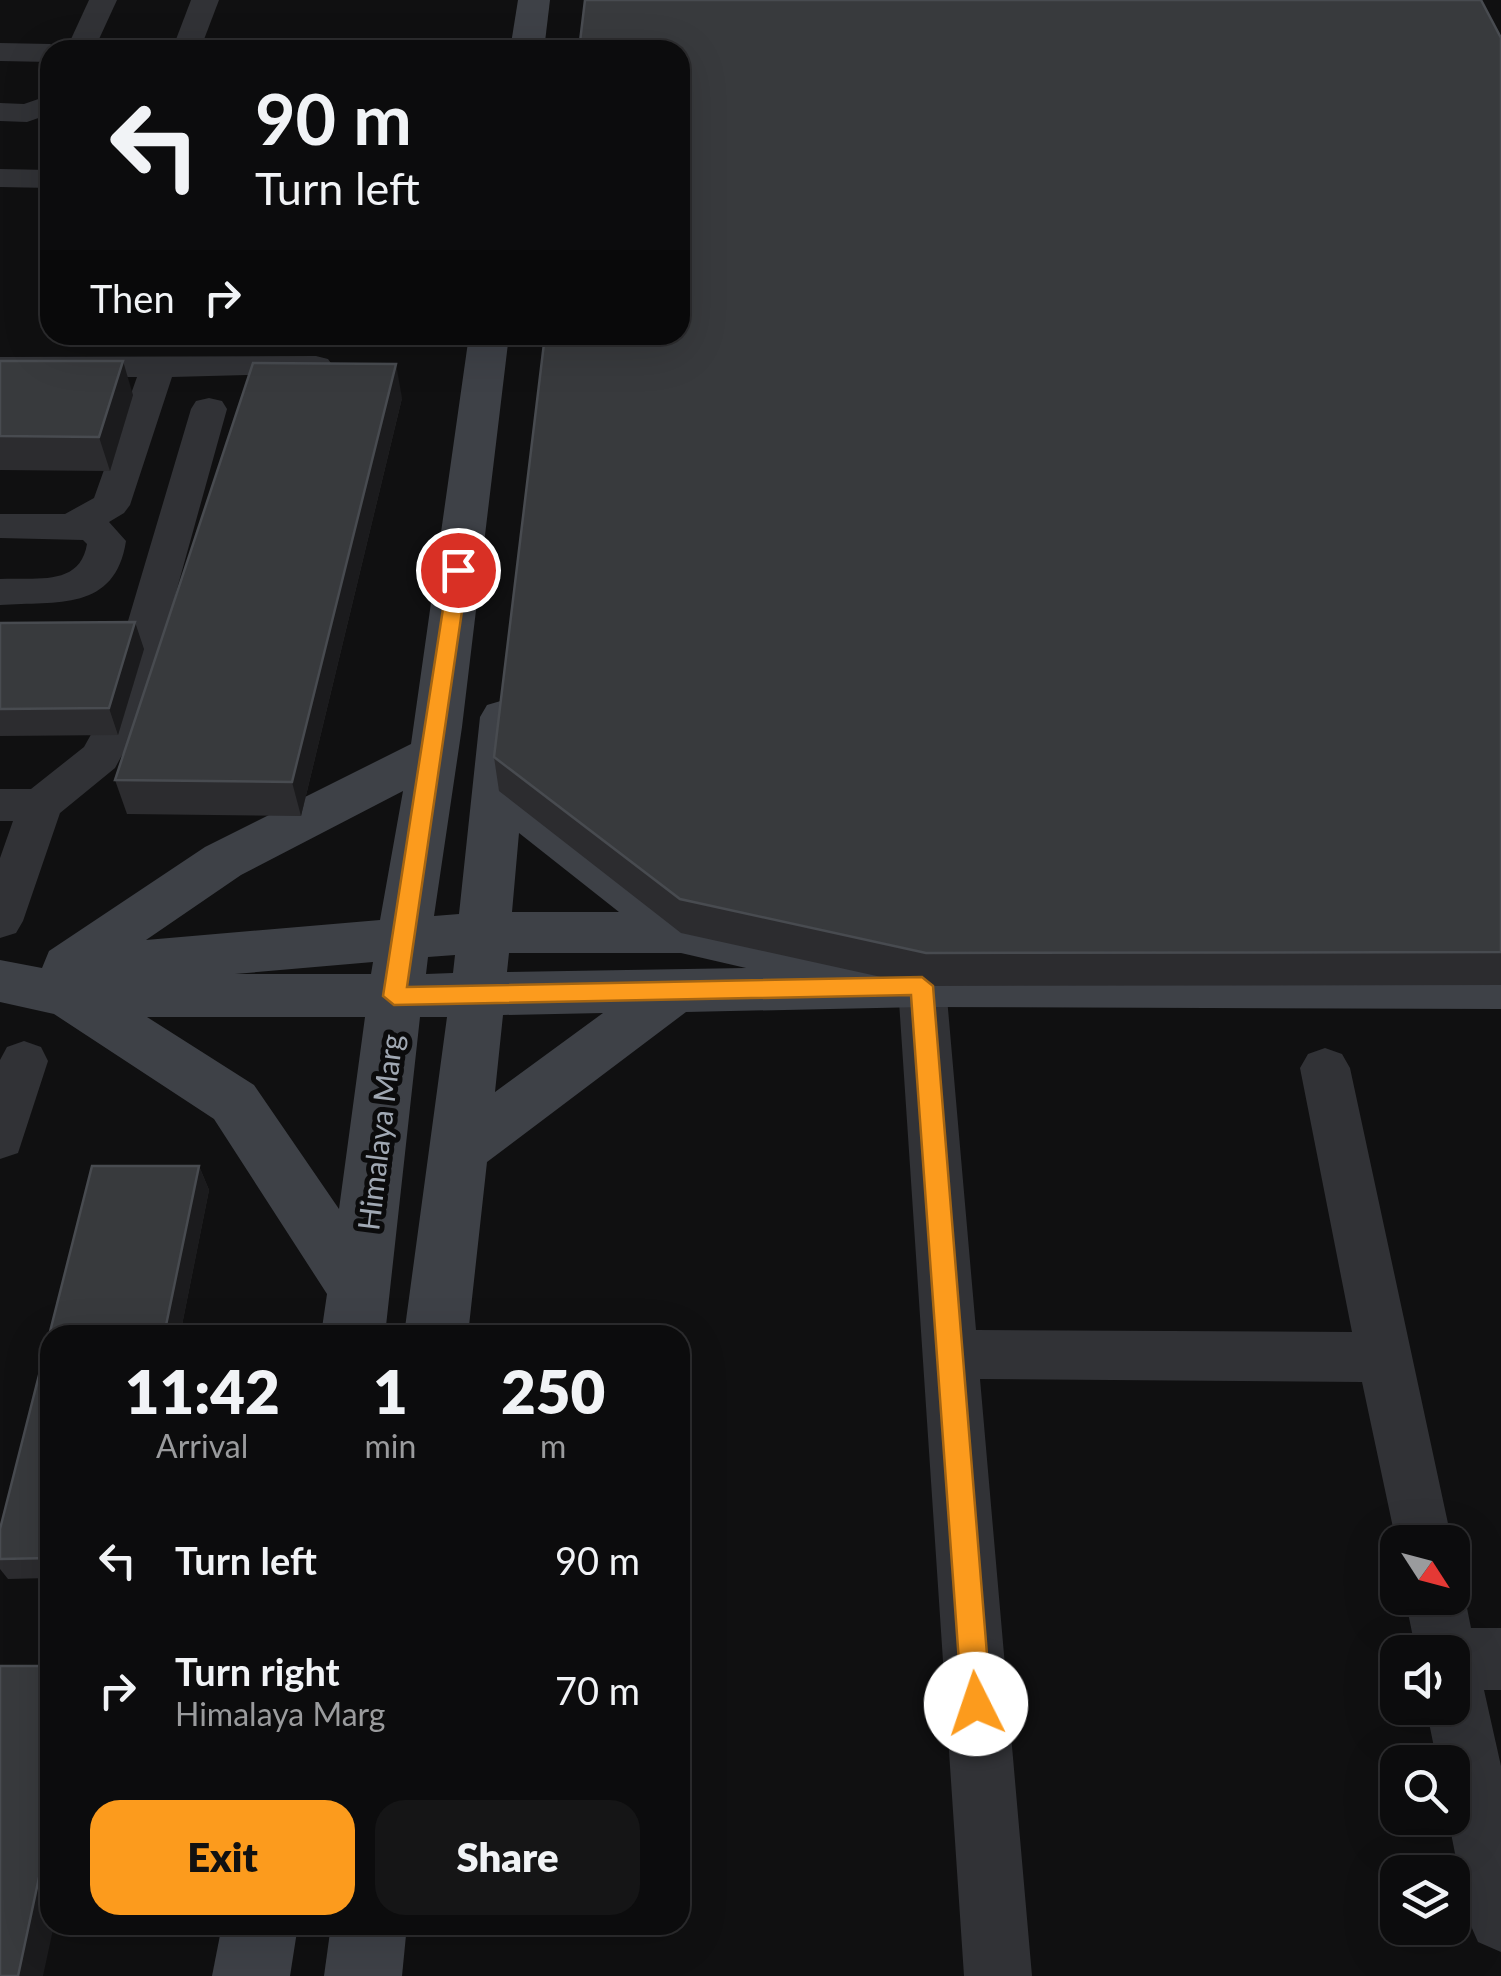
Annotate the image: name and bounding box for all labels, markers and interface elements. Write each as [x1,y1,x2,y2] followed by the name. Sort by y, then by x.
[255,76,412,160] text: 90 m
[90,80,220,210] icon: left
[255,161,420,215] text: Turn left
[195,270,250,325] icon: right
[90,275,175,321] text: Then
[416,528,501,613] pin
[431,543,486,598] icon: arrive
[349,1032,409,1232] street label: Himalaya Marg
[125,1355,280,1427] text: 11:42
[373,1355,408,1427] text: 1
[501,1355,605,1427] text: 250
[156,1426,248,1465] text: Arrival
[364,1426,416,1465] text: min
[540,1426,566,1465] text: m
[1380,1525,1470,1615] north arrow
[1380,1525,1470,1945] map controls
[90,1533,145,1588] icon: left
[175,1537,317,1583] text: Turn left
[555,1537,640,1583] text: 90 m
[1380,1635,1470,1725] button: sound
[175,1648,340,1694] text: Turn right
[924,1652,1028,1756] position arrow
[90,1663,145,1718] icon: right
[555,1667,640,1713] text: 70 m
[175,1694,386,1733] text: Himalaya Marg
[1380,1745,1470,1835] button: search
[90,1800,355,1915] button: Exit
[375,1800,640,1915] button: Share
[1380,1855,1470,1945] button: layers

